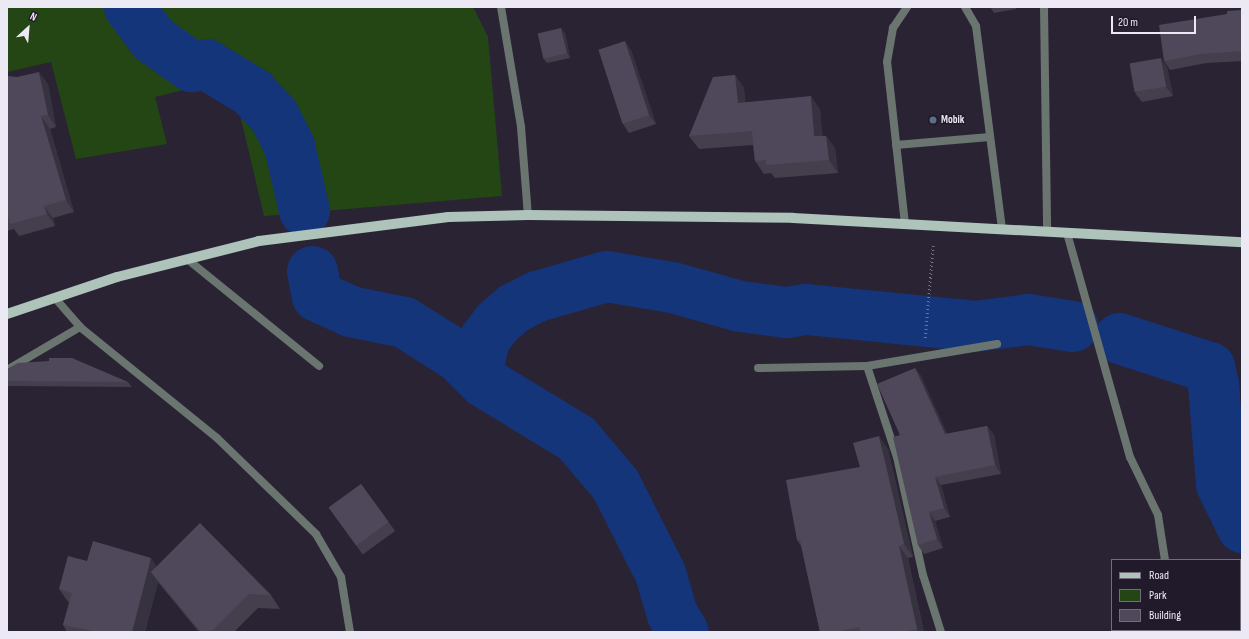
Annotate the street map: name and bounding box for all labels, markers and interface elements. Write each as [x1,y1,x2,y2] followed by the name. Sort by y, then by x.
[8,8,48,48] north arrow
[1113,8,1198,34] scale bar
[28,10,39,24] text: N
[1118,15,1138,30] text: 20 m
[941,113,964,127] place label: Mobik
[928,115,938,125] marker: Mobik
[1111,559,1241,631] legend
[1149,568,1169,583] text: Road
[1149,588,1167,603] text: Park
[1149,608,1181,623] text: Building

